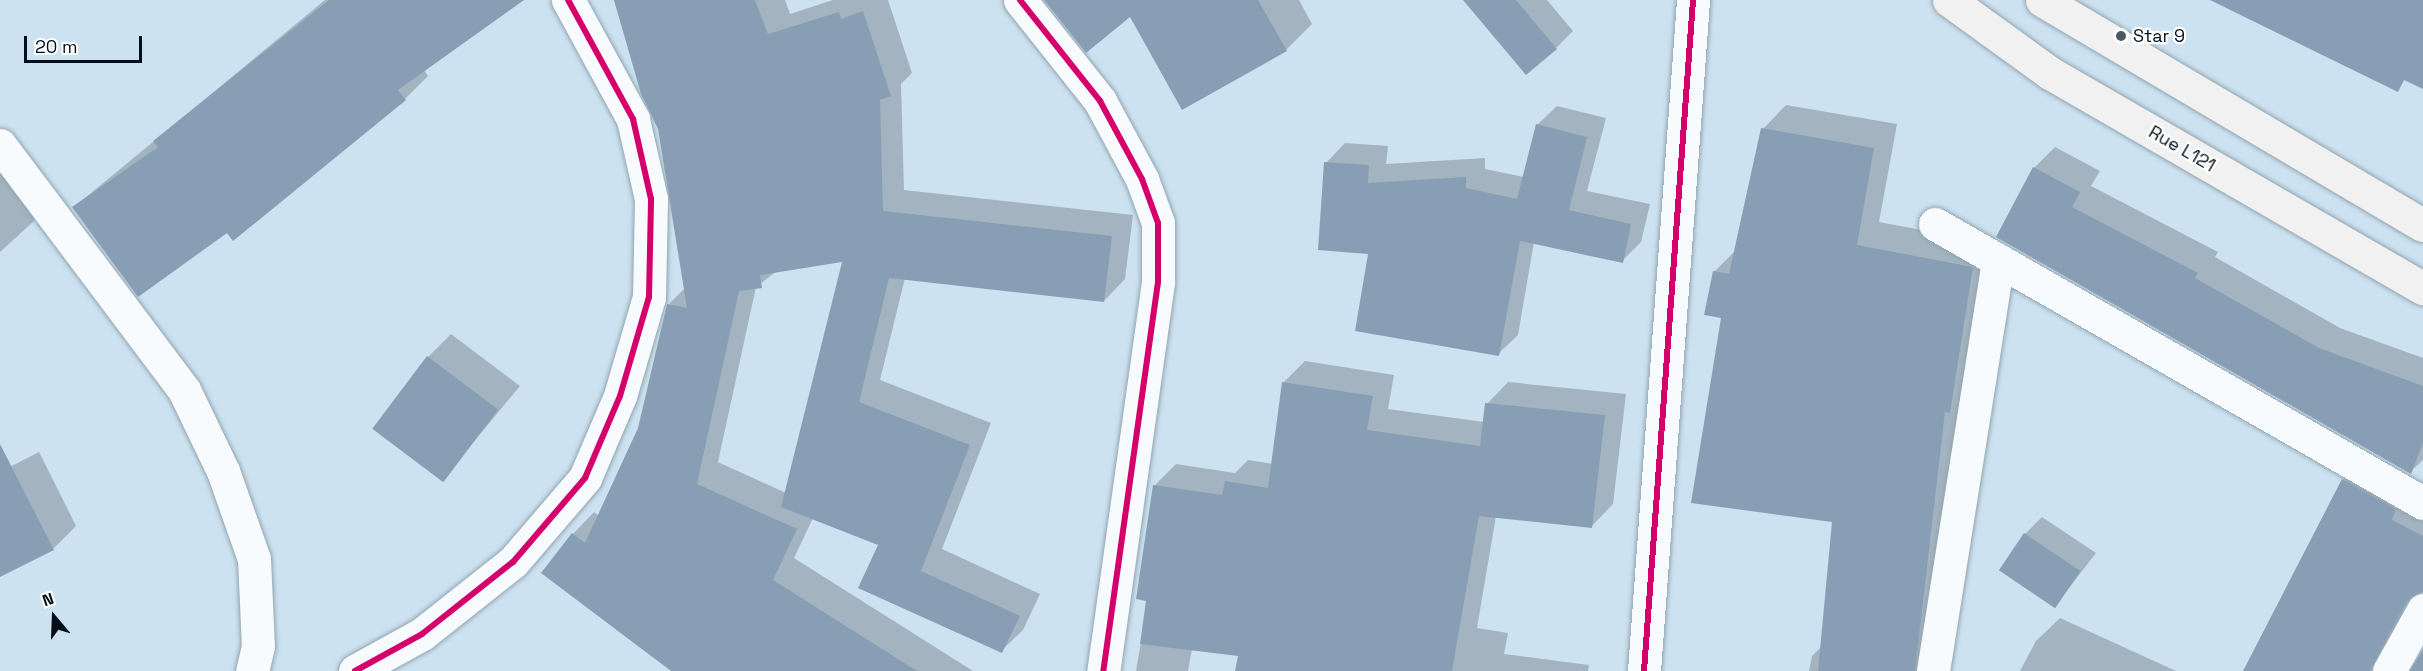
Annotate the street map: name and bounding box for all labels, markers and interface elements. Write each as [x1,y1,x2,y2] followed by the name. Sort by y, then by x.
[27,24,146,62] scale bar
[2133,25,2185,47] place label: Star 9
[2114,29,2128,43] marker: Star 9
[35,35,78,58] text: 20 m
[2145,121,2219,177] street label: Rue L121
[24,587,84,647] north arrow
[39,588,56,611] text: N

